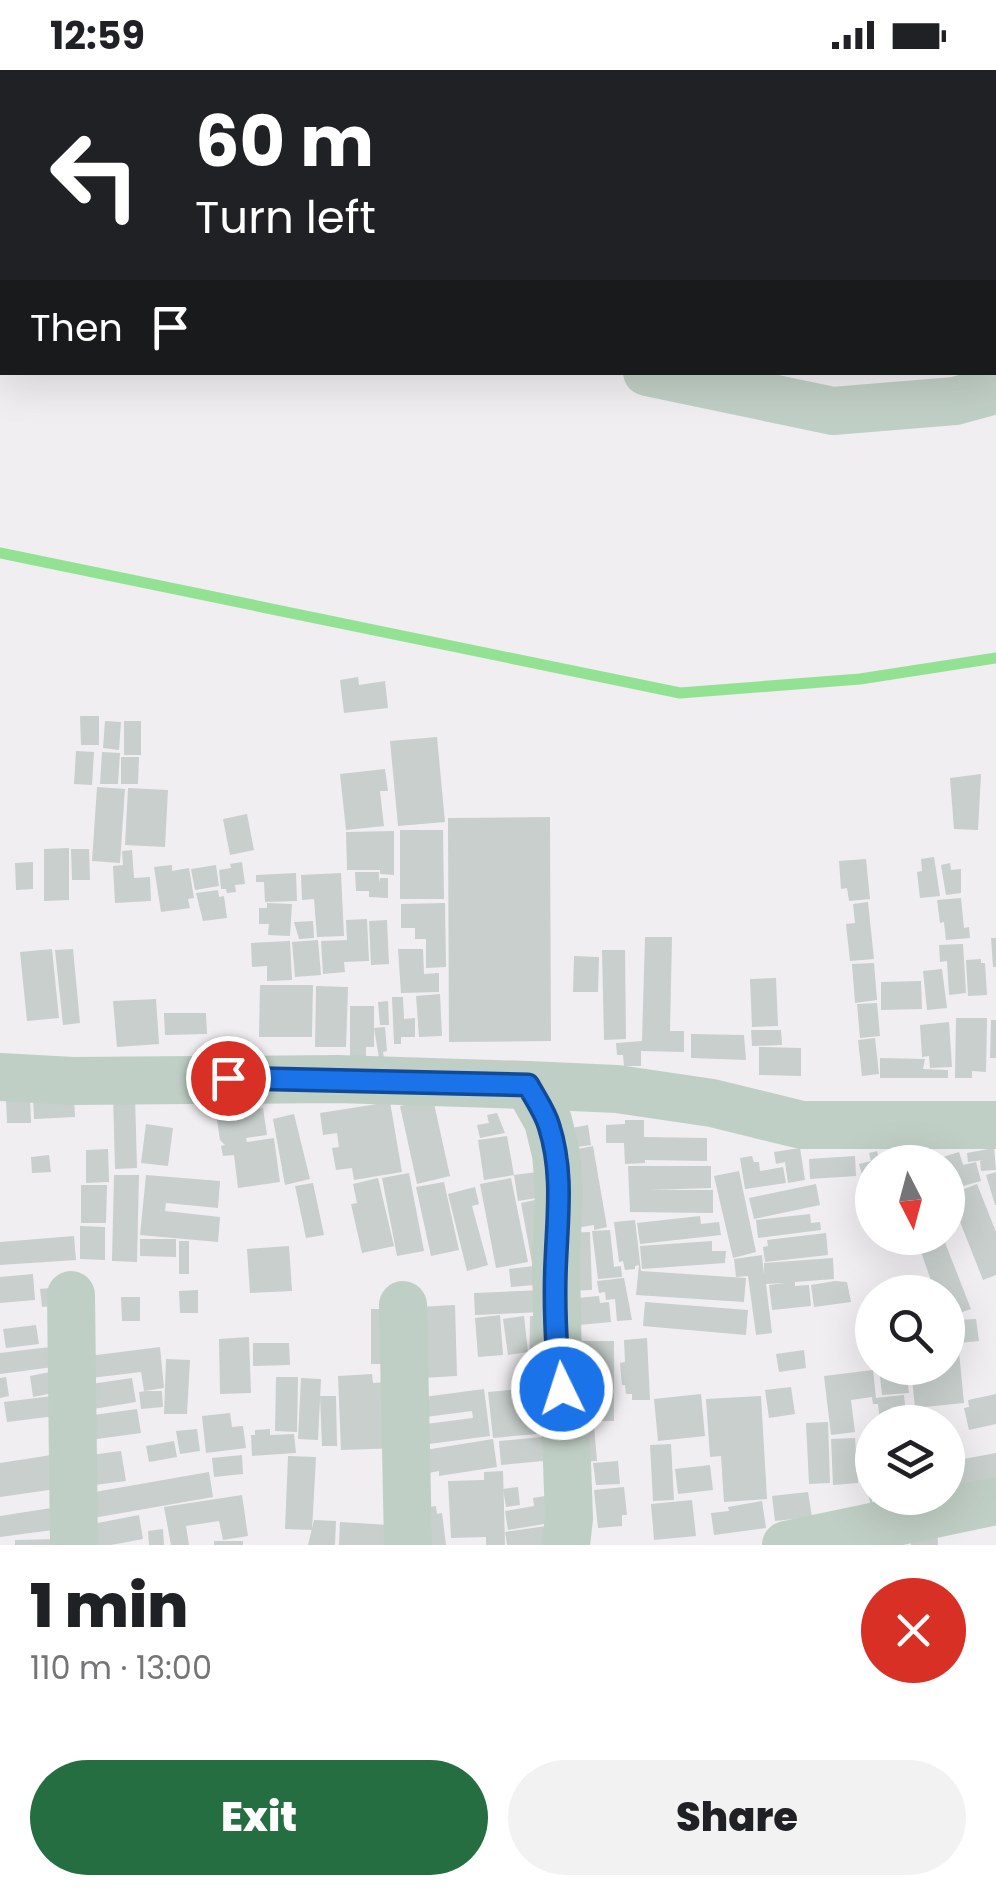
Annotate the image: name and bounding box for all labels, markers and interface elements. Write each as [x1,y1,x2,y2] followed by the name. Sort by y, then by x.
[50,9,145,62] text: 12:59
[195,92,374,191] text: 60 m
[30,110,160,240] icon: left
[195,186,376,249] text: Turn left
[143,300,198,355] icon: arrive
[30,301,123,354] text: Then
[186,1036,271,1121] pin
[201,1051,256,1106] icon: arrive
[855,1145,965,1255] north arrow
[855,1145,965,1515] map controls
[855,1275,965,1385] button: search
[510,1337,614,1441] position arrow
[855,1405,965,1515] button: layers
[30,1564,188,1648] text: 1 min
[861,1578,966,1683] button: close
[30,1645,212,1690] text: 110 m · 13:00
[30,1760,488,1875] button: Exit
[508,1760,966,1875] button: Share

